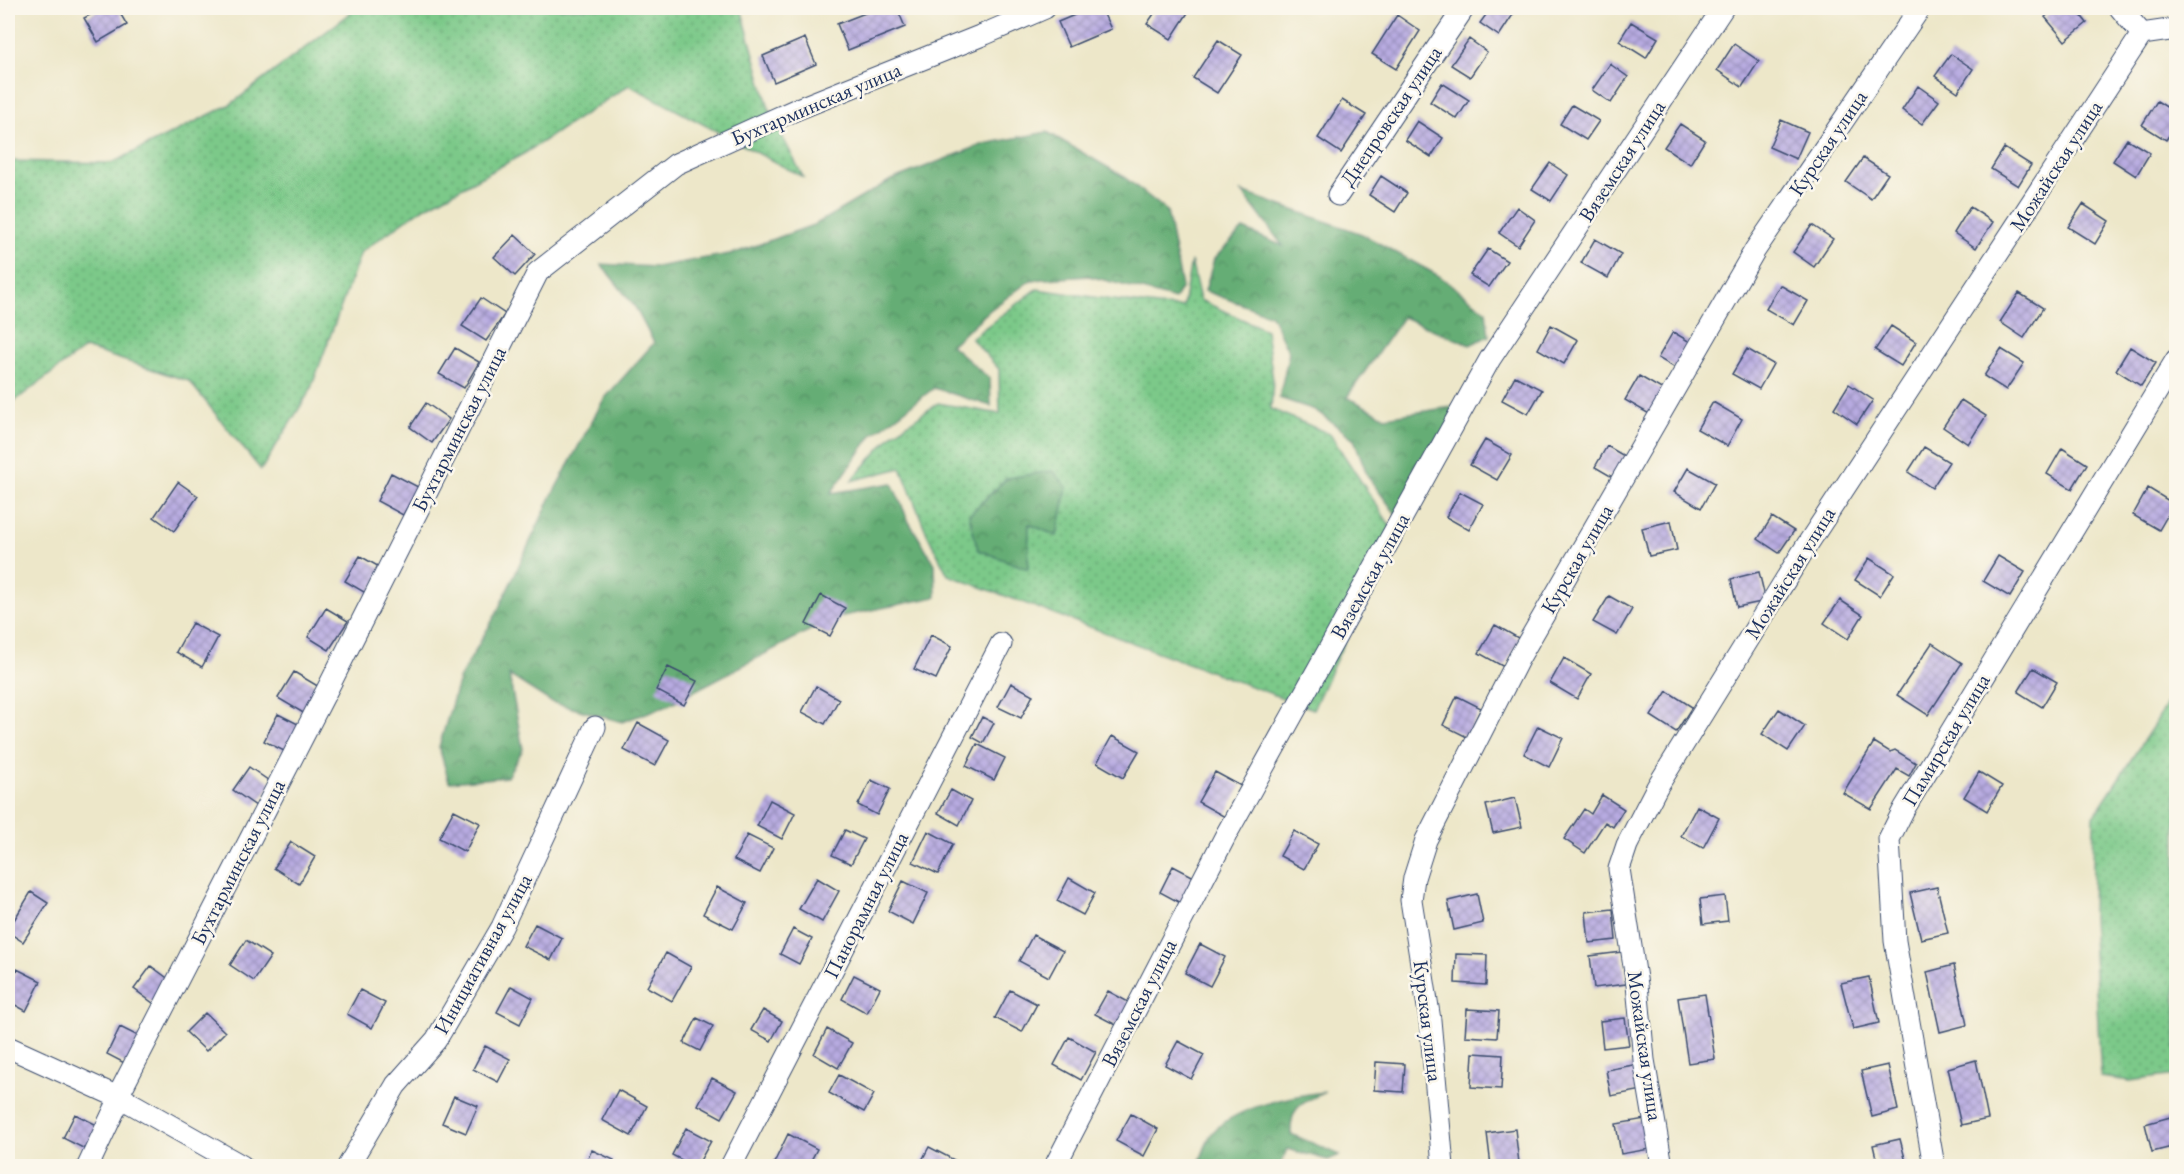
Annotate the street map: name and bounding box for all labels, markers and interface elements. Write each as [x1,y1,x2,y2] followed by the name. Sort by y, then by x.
[1334,40,1448,191] street label: Днепровская улица
[727,55,906,152] street label: Бухтарминская улица
[1782,84,1873,201] street label: Курская улица
[1572,94,1671,227] street label: Вяземская улица
[2003,94,2108,236] street label: Можайская улица
[405,341,512,516] street label: Бухтарминская улица
[1534,499,1619,618] street label: Курская улица
[1738,501,1841,644] street label: Можайская улица
[1324,507,1416,644] street label: Вяземская улица
[1895,668,1996,811] street label: Памирская улица
[184,774,291,949] street label: Бухтарминская улица
[817,826,914,983] street label: Панорамная улица
[427,868,538,1039] street label: Инициативная улица
[1095,934,1183,1071] street label: Вяземская улица
[1408,959,1449,1084] street label: Курская улица
[1622,969,1669,1123] street label: Можайская улица

